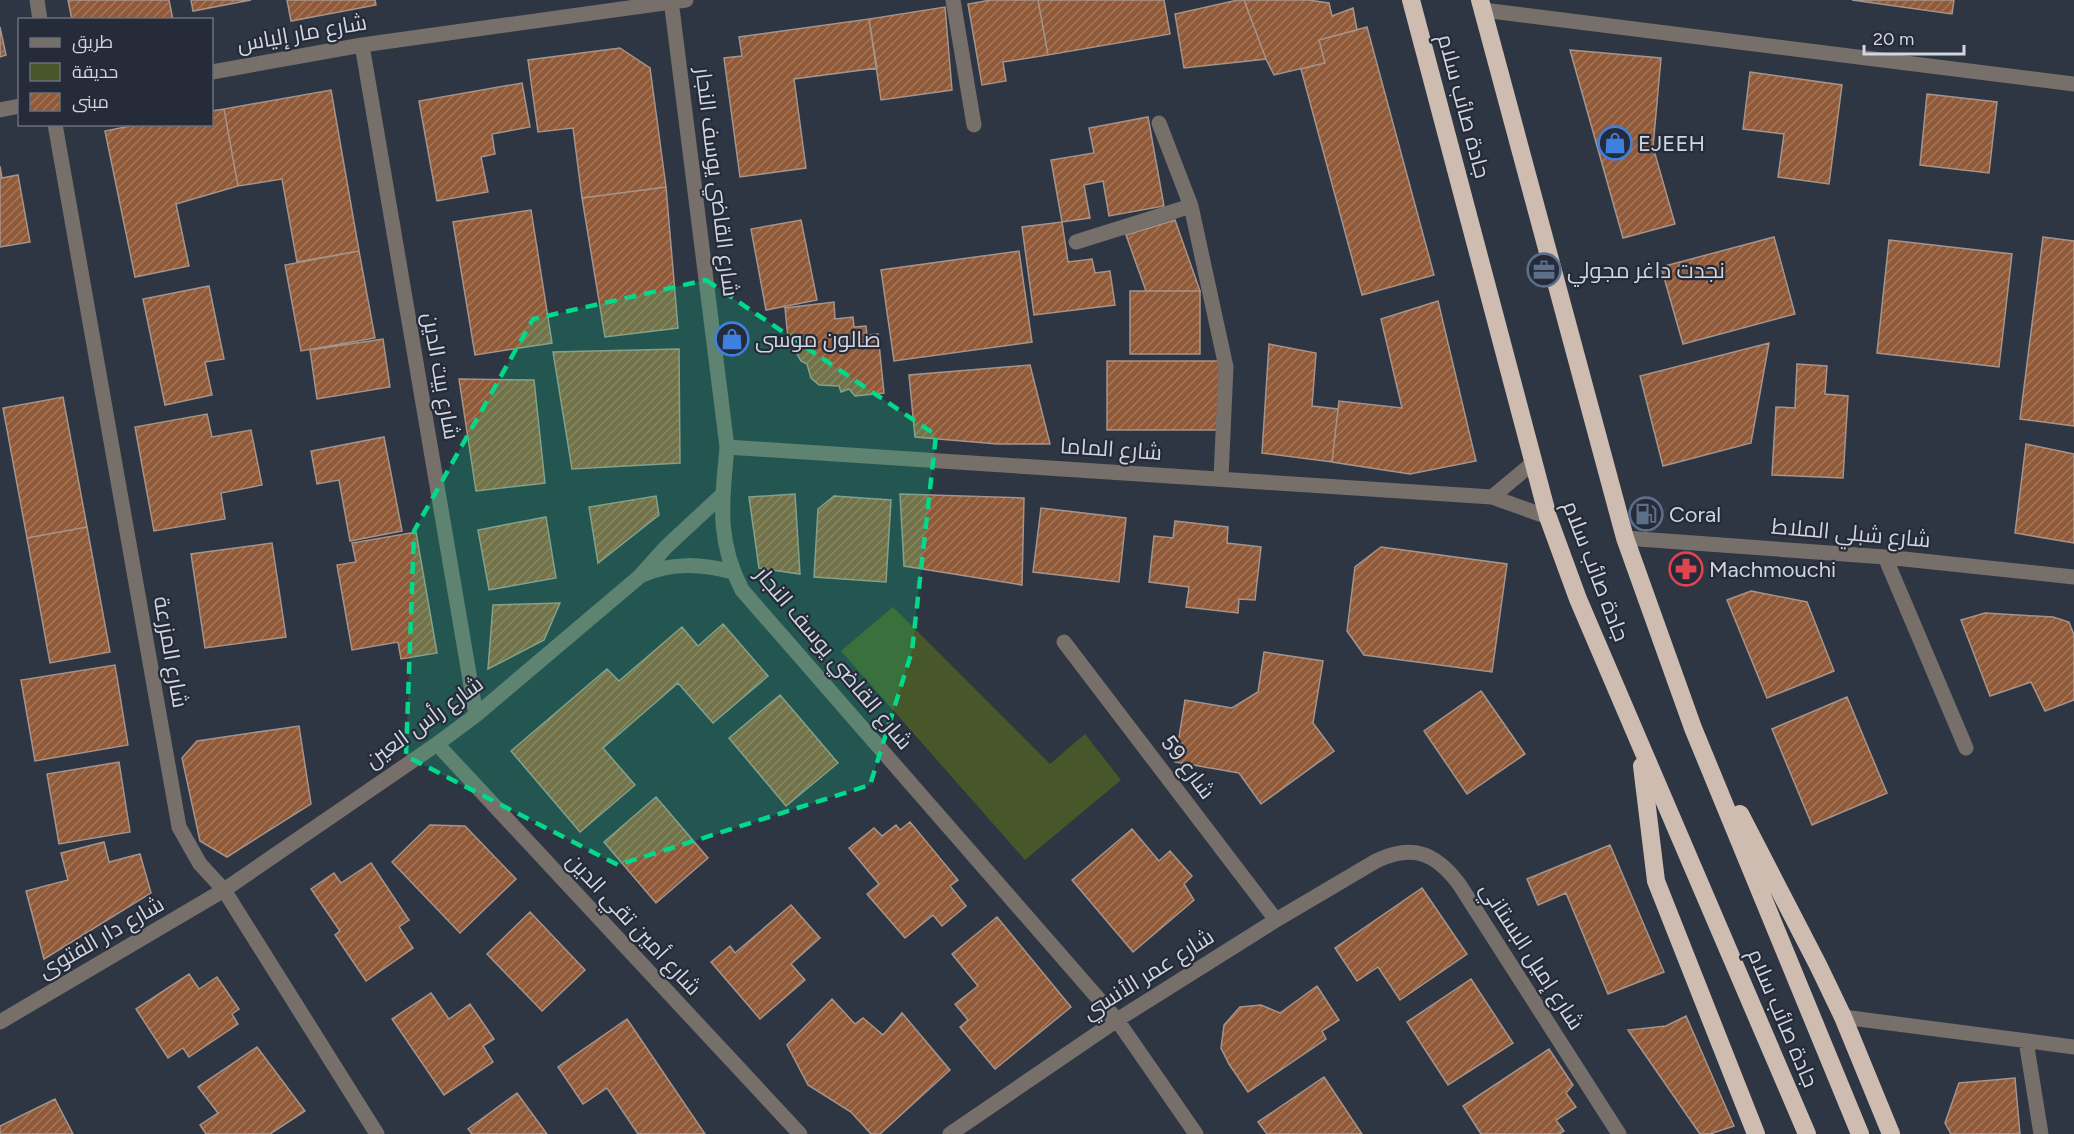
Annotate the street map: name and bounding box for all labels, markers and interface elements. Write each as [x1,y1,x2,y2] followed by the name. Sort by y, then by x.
[235,8,369,59] street label: شارع مار إلياس
[18,18,213,126] legend
[1864,18,1964,56] scale bar
[1873,28,1914,50] text: 20 m
[72,31,113,54] text: طريق
[1430,31,1496,182] street label: جادة صائب سلام
[72,61,118,83] text: حديقة
[686,64,744,298] street label: شارع القاضي يوسف النجار
[72,91,109,113] text: مبنى
[1597,125,1633,161] shop icon: EJEEH
[1638,130,1705,157] place label: EJEEH
[1526,252,1562,288] office icon: نجدت داغر مجولي
[1567,257,1725,287] place label: نجدت داغر مجولي
[416,310,465,442] street label: شارع بيت الدين
[714,321,750,357] shop icon: صالون موسى
[755,326,881,353] place label: صالون موسى
[1059,432,1163,467] street label: شارع الماما
[1628,496,1664,532] fuel station icon: Coral
[1555,497,1635,646] street label: جادة صائب سلام
[1669,501,1721,528] place label: Coral
[1770,513,1932,556] street label: شارع شبلي الملاط
[1668,551,1704,587] pharmacy icon: Machmouchi
[1709,556,1836,583] place label: Machmouchi
[746,560,918,757] street label: شارع القاضي يوسف النجار
[147,594,194,710] street label: شارع المزرعة
[360,670,489,775] street label: شارع رأس العين
[1154,730,1221,805] street label: شارع 59
[559,847,707,1003] street label: شارع أمين تقي الدين
[1472,877,1590,1037] street label: شارع إميل البستاني
[33,890,169,985] street label: شارع دار الفتوى
[1077,923,1220,1028] street label: شارع عمر الأنسي
[1740,945,1824,1092] street label: جادة صائب سلام

